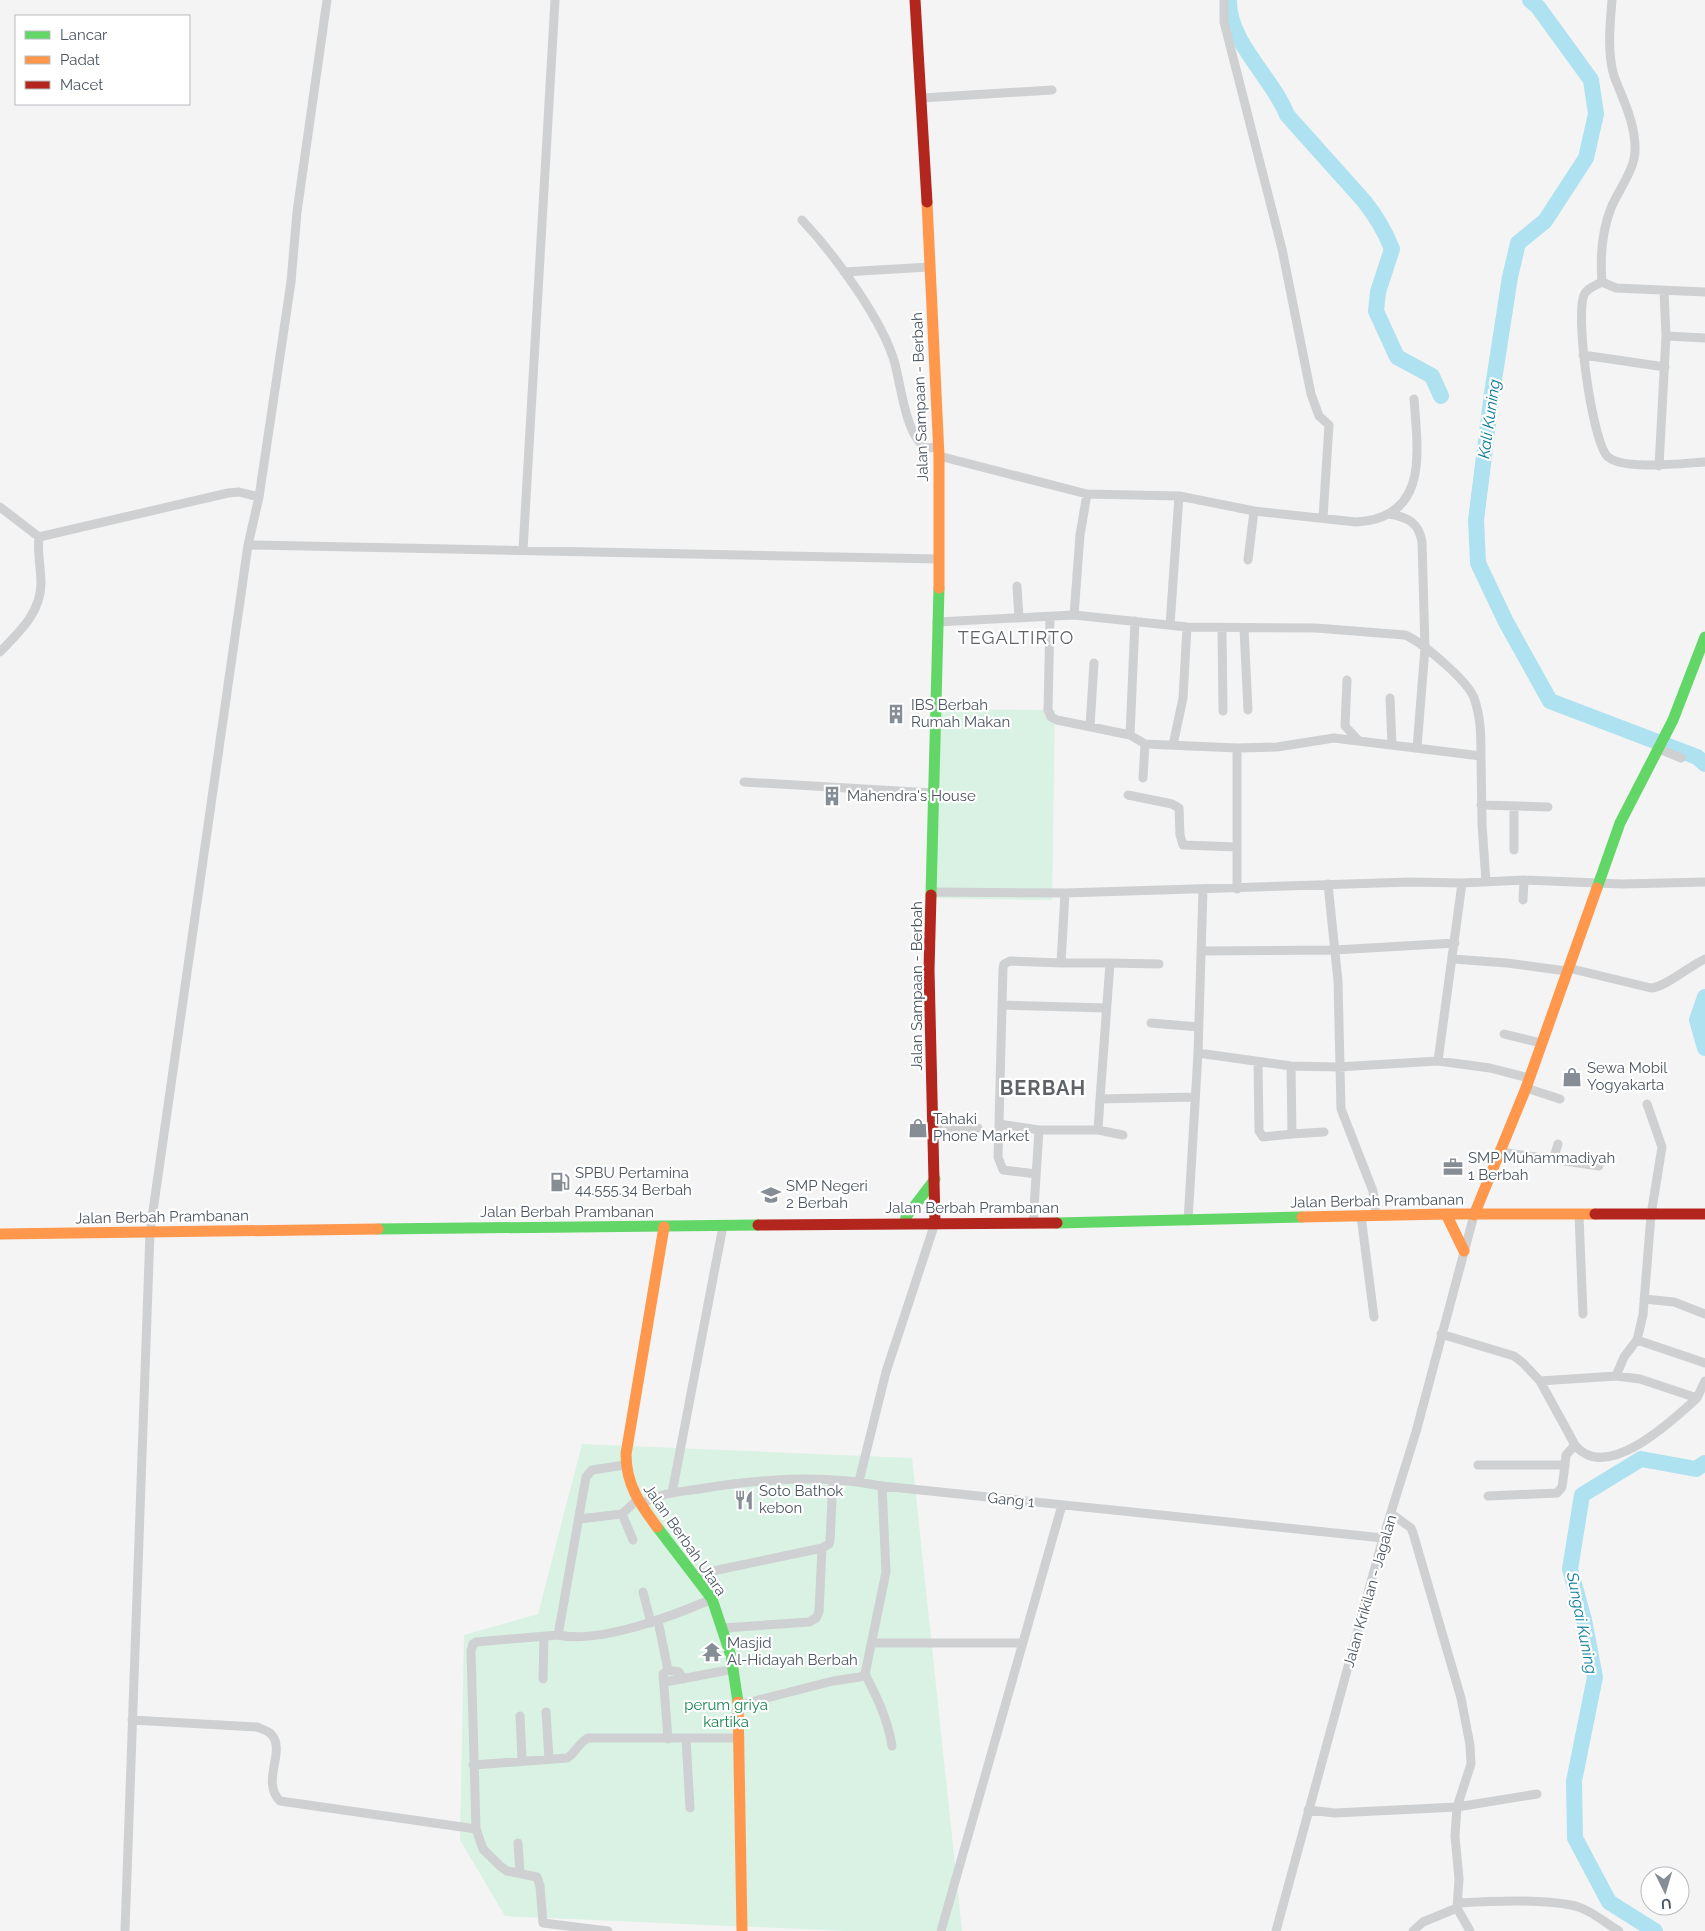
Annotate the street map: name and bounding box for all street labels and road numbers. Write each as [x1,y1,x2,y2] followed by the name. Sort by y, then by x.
[908,312,932,482] street label: Jalan Sampaan - Berbah
[908,901,926,1071] street label: Jalan Sampaan - Berbah
[1290,1190,1464,1212] street label: Jalan Berbah Prambanan
[885,1199,1059,1217] street label: Jalan Berbah Prambanan
[480,1203,654,1221] street label: Jalan Berbah Prambanan
[75,1206,249,1228] street label: Jalan Berbah Prambanan
[640,1481,730,1599] street label: Jalan Berbah Utara
[987,1489,1036,1511] street label: Gang 1
[1340,1513,1400,1669] street label: Jalan Krikilan - Jagalan

